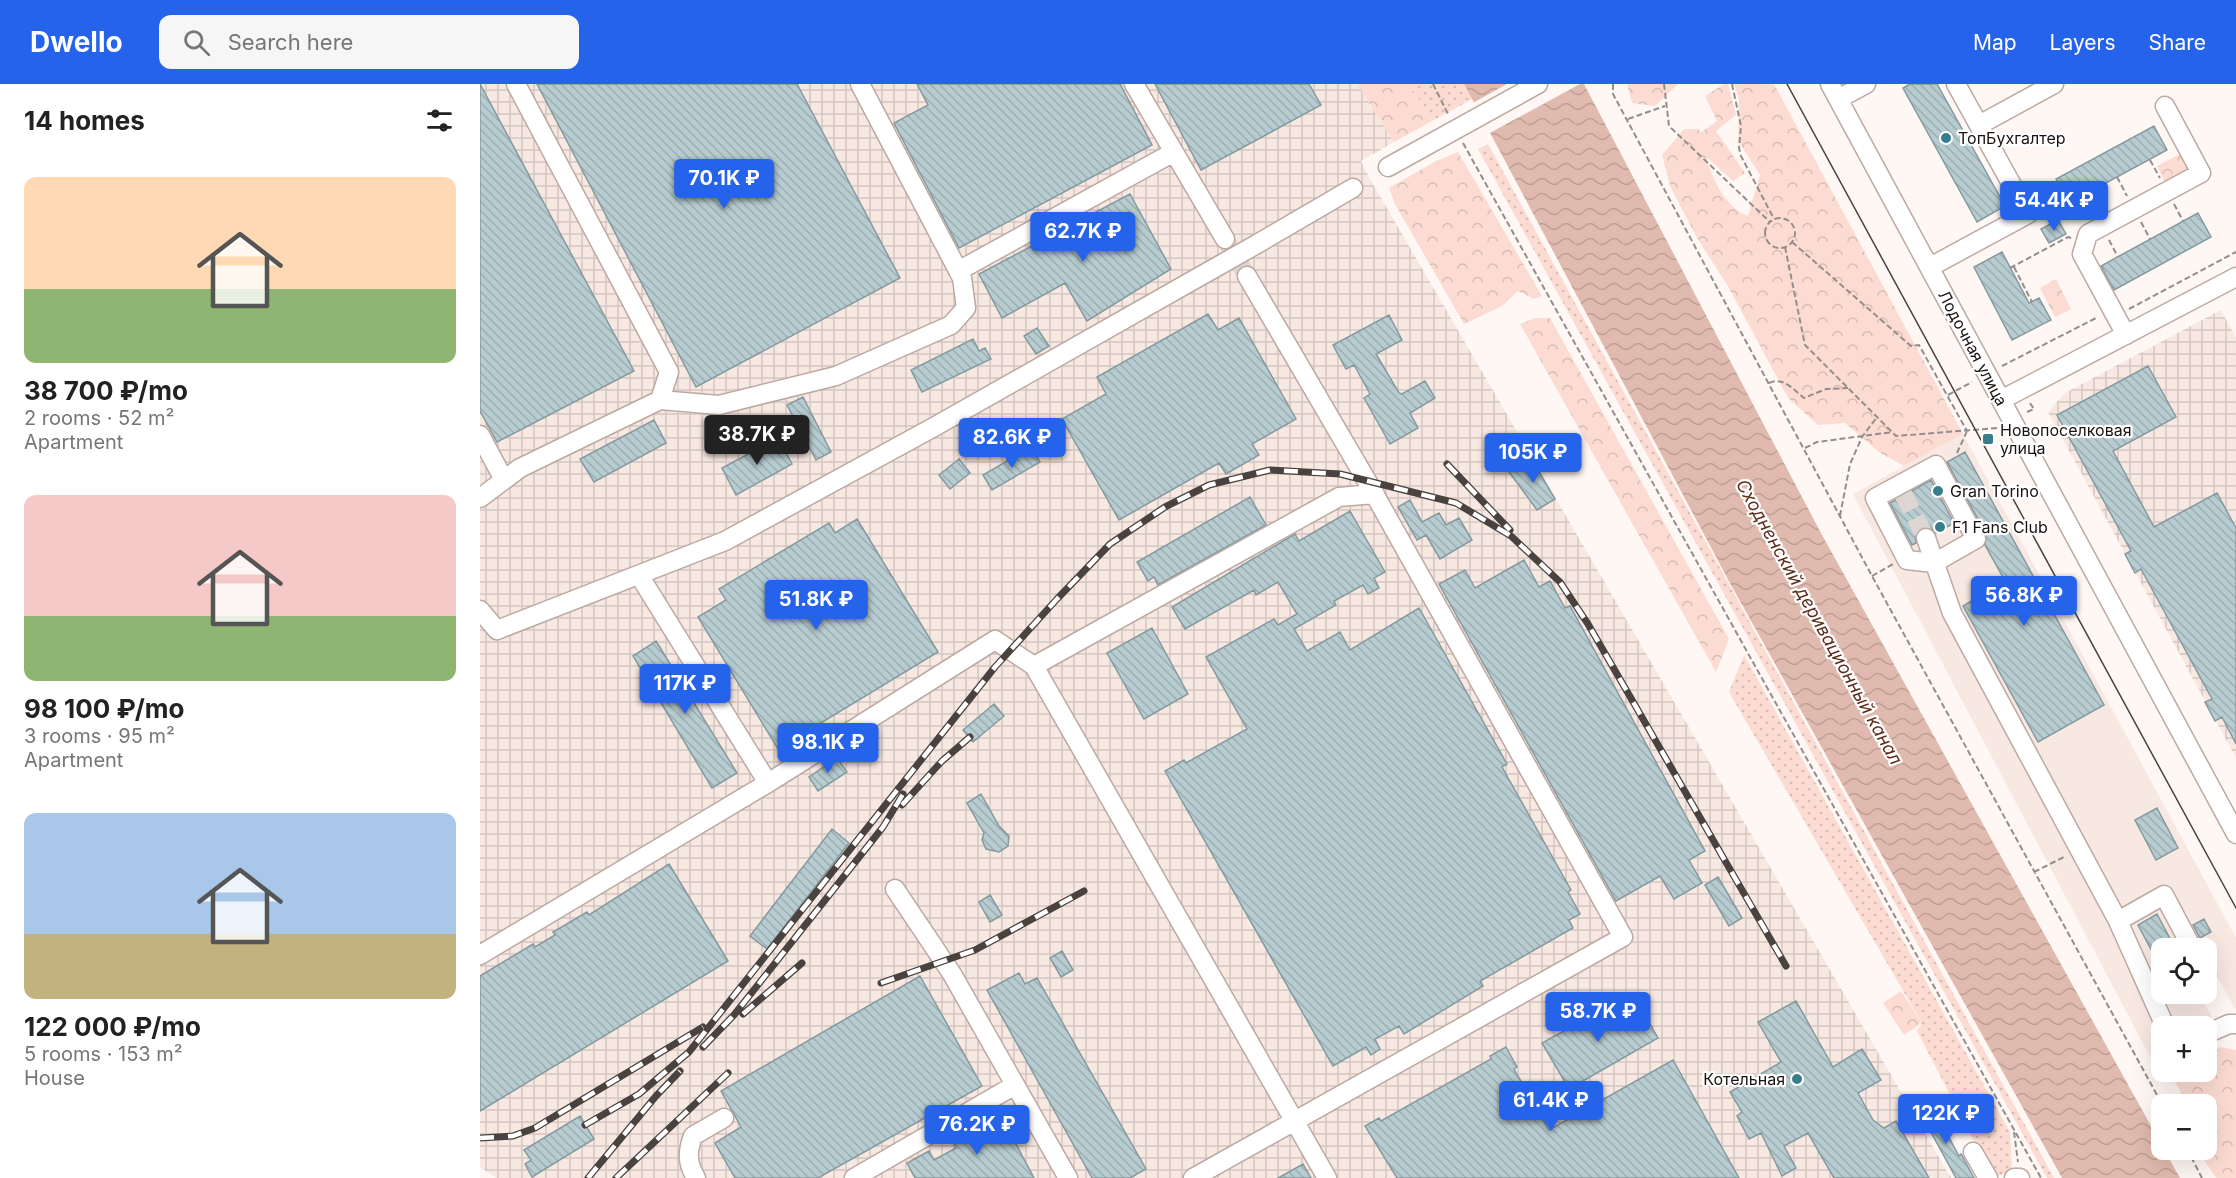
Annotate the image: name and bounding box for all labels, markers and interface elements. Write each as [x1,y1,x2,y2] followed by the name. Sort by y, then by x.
[159,15,579,69] search box
[30,25,123,59] text: Dwello
[180,26,213,59] icon: search
[228,29,353,55] text: Search here
[1973,30,2017,55] text: Map
[2050,30,2116,55] text: Layers
[2149,30,2206,55] text: Share
[423,104,456,137] icon: filters
[24,105,145,136] text: 14 homes
[1958,128,2066,148] place label: ТопБухгалтер
[1939,131,1953,145] marker: ТопБухгалтер
[669,159,779,210] pin: 70.1K ₽
[688,166,760,190] text: 70.1K ₽
[1999,181,2109,232] pin: 54.4K ₽
[2014,188,2094,212] text: 54.4K ₽
[1028,212,1138,263] pin: 62.7K ₽
[186,216,294,324] icon: home
[1044,219,1122,243] text: 62.7K ₽
[1934,287,2012,409] street label: Лодочная улица
[24,375,188,406] text: 38 700 ₽/mo
[24,406,174,430] text: 2 rooms · 52 m²
[702,415,812,466] pin: 38.7K ₽
[957,418,1067,469] pin: 82.6K ₽
[2000,420,2132,458] place label: Новопоселковая улица
[718,422,796,446] text: 38.7K ₽
[973,425,1051,449] text: 82.6K ₽
[24,430,123,454] text: Apartment
[1981,432,1995,446] marker: Новопоселковая улица
[1484,433,1582,484] pin: 105K ₽
[1499,440,1567,464] text: 105K ₽
[1732,476,1907,768] water label: Сходненский деривационный канал
[1950,481,2039,501] place label: Gran Torino
[1931,484,1945,498] marker: Gran Torino
[1952,517,2048,537] place label: F1 Fans Club
[1933,520,1947,534] marker: F1 Fans Club
[186,534,294,642] icon: home
[1969,576,2079,627] pin: 56.8K ₽
[761,580,871,631] pin: 51.8K ₽
[1985,583,2063,607] text: 56.8K ₽
[779,587,853,611] text: 51.8K ₽
[636,664,734,715] pin: 117K ₽
[654,671,716,695] text: 117K ₽
[24,693,184,724] text: 98 100 ₽/mo
[773,723,883,774] pin: 98.1K ₽
[24,724,175,748] text: 3 rooms · 95 m²
[791,730,865,754] text: 98.1K ₽
[24,748,123,772] text: Apartment
[186,852,294,960] icon: home
[2151,938,2217,1160] map controls
[2151,938,2217,1004] button: locate
[1543,992,1653,1043] pin: 58.7K ₽
[1559,999,1637,1023] text: 58.7K ₽
[24,1011,201,1042] text: 122 000 ₽/mo
[2151,1016,2217,1082] button: +
[24,1042,183,1066] text: 5 rooms · 153 m²
[24,1066,85,1090] text: House
[1703,1069,1785,1089] place label: Котельная
[1790,1072,1804,1086] marker: Котельная
[1496,1081,1606,1132] pin: 61.4K ₽
[1513,1088,1589,1112] text: 61.4K ₽
[1897,1094,1995,1145] pin: 122K ₽
[2151,1094,2217,1160] button: −
[1912,1101,1980,1125] text: 122K ₽
[922,1105,1032,1156] pin: 76.2K ₽
[939,1112,1015,1136] text: 76.2K ₽

